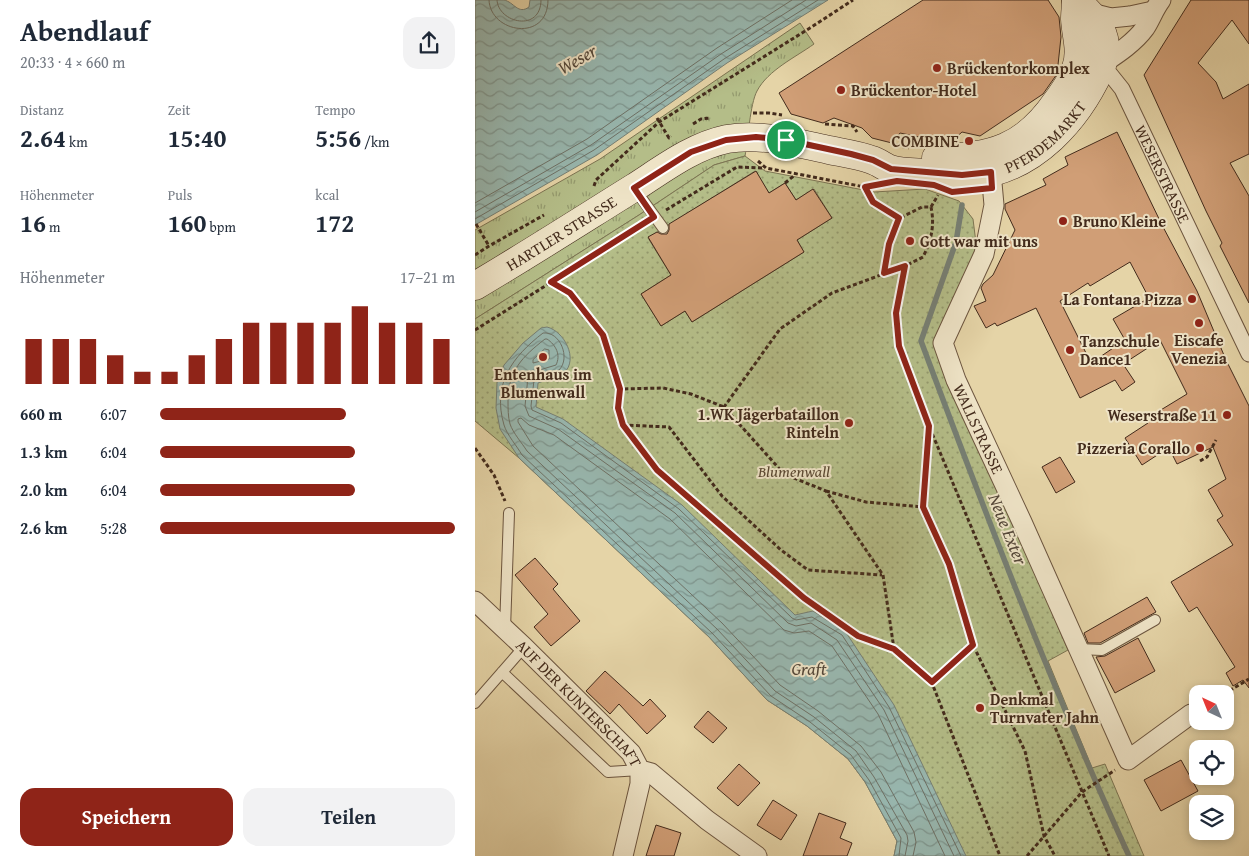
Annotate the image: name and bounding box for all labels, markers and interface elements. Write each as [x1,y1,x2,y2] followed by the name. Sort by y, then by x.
[20,10,148,51] text: Abendlauf
[403,17,455,69] button: share
[552,36,603,81] water label: Weser
[20,50,125,74] text: 20:33 · 4 × 660 m
[947,56,1090,80] place label: Brückentorkomplex
[931,62,943,74] marker: Brückentorkomplex
[851,78,977,102] place label: Brückentor-Hotel
[835,84,847,96] marker: Brückentor-Hotel
[1001,96,1092,179] street label: PFERDEMARKT
[20,100,64,120] text: Distanz
[168,100,191,120] text: Zeit
[315,100,355,120] text: Tempo
[765,119,807,161] pin
[20,120,66,156] text: 2.64
[168,120,227,156] text: 15:40
[315,120,361,156] text: 5:56
[1129,121,1196,227] street label: WESERSTRASSE
[772,126,800,154] icon: arrive
[892,129,959,153] place label: COMBINE
[66,132,88,152] text: km
[361,132,390,152] text: /km
[963,135,975,147] marker: COMBINE
[20,185,94,205] text: Höhenmeter
[168,185,192,205] text: Puls
[315,185,339,205] text: kcal
[501,190,621,277] street label: HARTLER STRASSE
[20,205,46,241] text: 16
[168,205,207,241] text: 160
[315,205,354,241] text: 172
[1073,209,1166,233] place label: Bruno Kleine
[1057,215,1069,227] marker: Bruno Kleine
[46,217,60,237] text: m
[207,217,236,237] text: bpm
[920,229,1038,253] place label: Gott war mit uns
[904,235,916,247] marker: Gott war mit uns
[20,265,105,289] text: Höhenmeter
[400,265,455,289] text: 17–21 m
[1063,287,1183,311] place label: La Fontana Pizza
[1186,293,1198,305] marker: La Fontana Pizza
[1193,317,1205,329] marker: Eiscafe Venezia
[1171,328,1228,370] place label: Eiscafe Venezia
[1080,329,1160,371] place label: Tanzschule Dance1
[1064,344,1076,356] marker: Tanzschule Dance1
[537,351,549,363] marker: Entenhaus im Blumenwall
[494,362,592,404] place label: Entenhaus im Blumenwall
[947,380,1010,478] street label: WALLSTRASSE
[20,402,62,426] text: 660 m
[100,402,127,426] text: 6:07
[698,402,840,444] place label: 1.WK Jägerbataillon Rinteln
[1107,403,1217,427] place label: Weserstraße 11
[1221,409,1233,421] marker: Weserstraße 11
[843,417,855,429] marker: 1.WK Jägerbataillon Rinteln
[1077,436,1190,460] place label: Pizzeria Corallo
[20,440,67,464] text: 1.3 km
[100,440,127,464] text: 6:04
[1194,442,1206,454] marker: Pizzeria Corallo
[757,459,830,483] park label: Blumenwall
[20,478,67,502] text: 2.0 km
[100,478,127,502] text: 6:04
[981,488,1035,570] water label: Neue Exter
[20,516,67,540] text: 2.6 km
[100,516,127,540] text: 5:28
[511,633,648,771] street label: AUF DER KUNTERSCHAFT
[792,655,827,682] water label: Graft
[1189,685,1234,730] north arrow
[1189,685,1234,840] map controls
[990,687,1099,729] place label: Denkmal Turnvater Jahn
[974,702,986,714] marker: Denkmal Turnvater Jahn
[1189,740,1234,785] button: locate
[20,788,233,846] button: Speichern
[243,788,455,846] button: Teilen
[1189,795,1234,840] button: layers

